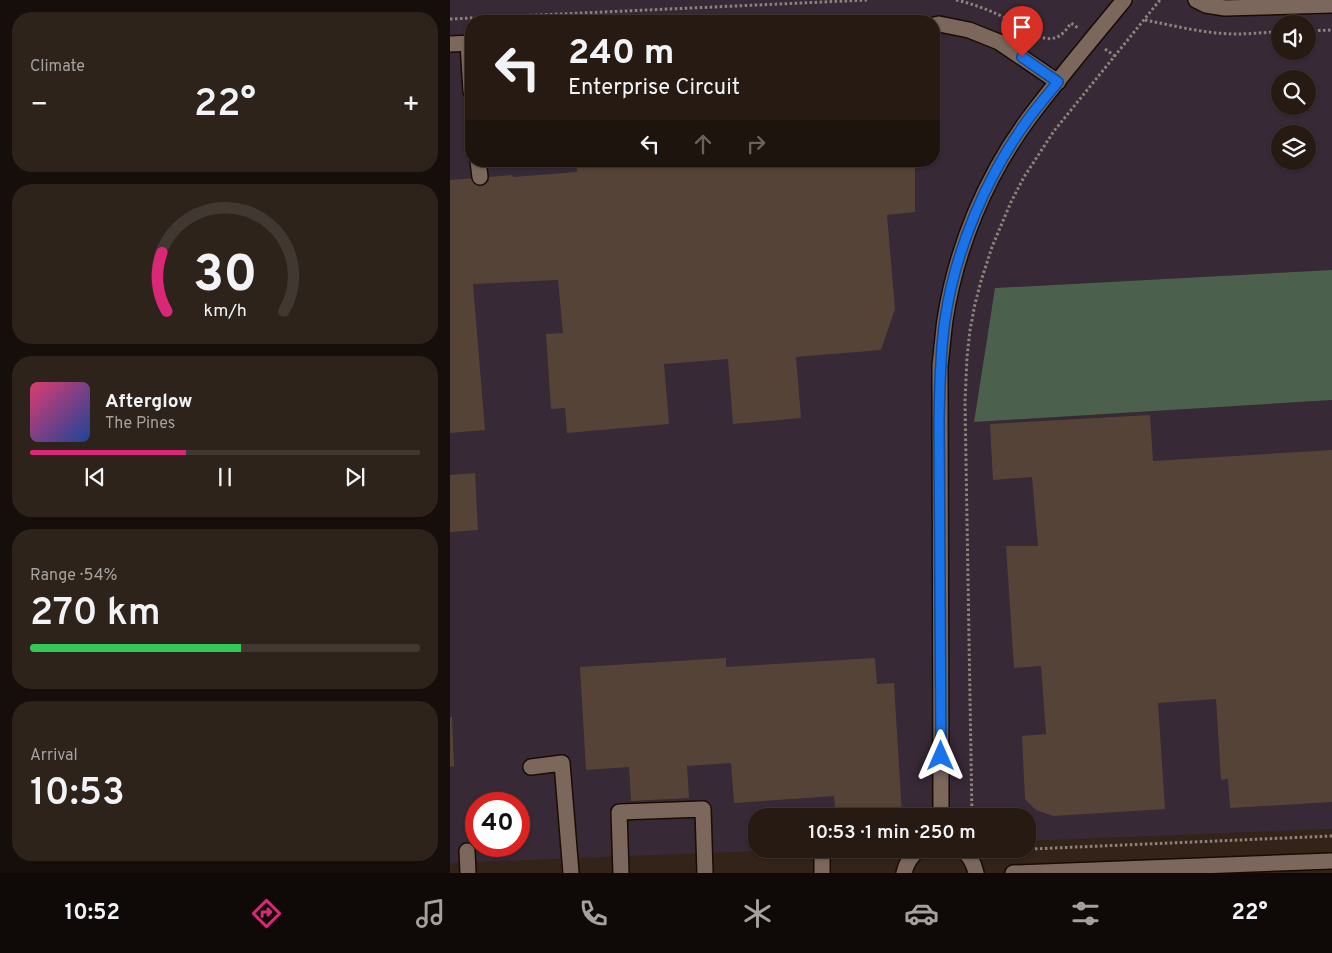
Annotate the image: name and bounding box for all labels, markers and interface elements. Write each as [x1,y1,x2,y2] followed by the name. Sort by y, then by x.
[1001,6,1043,57] pin
[1008,13,1036,41] icon: arrive
[1271,15,1316,170] map controls
[1271,15,1316,60] button: sound
[568,32,674,76] text: 240 m
[485,35,550,100] icon: left
[30,57,85,77] text: Climate
[1271,70,1316,115] button: search
[568,75,740,102] text: Enterprise Circuit
[194,81,256,130] text: 22°
[30,88,48,124] text: −
[402,88,420,124] text: +
[1271,125,1316,170] button: layers
[636,130,664,158] icon: left
[689,130,717,158] icon: ahead
[742,130,770,158] icon: right
[193,244,257,310] text: 30
[203,300,247,323] text: km/h
[105,390,193,414] text: Afterglow
[105,414,175,434] text: The Pines
[81,463,109,491] icon: previous
[211,463,239,491] icon: pause
[341,463,369,491] icon: next
[30,566,118,586] text: Range · 54%
[30,590,161,639] text: 270 km
[914,729,966,781] position arrow
[30,746,78,766] text: Arrival
[30,770,125,819] text: 10:53
[465,792,530,857] speed limit sign: 40
[808,821,976,845] text: 10:53 · 1 min · 250 m
[249,896,284,931] icon: directions
[413,896,448,931] icon: music
[576,896,611,931] icon: phone
[740,896,775,931] icon: climate
[904,896,939,931] icon: car
[1068,896,1103,931] icon: filters
[64,900,120,927] text: 10:52
[1231,900,1268,927] text: 22°

